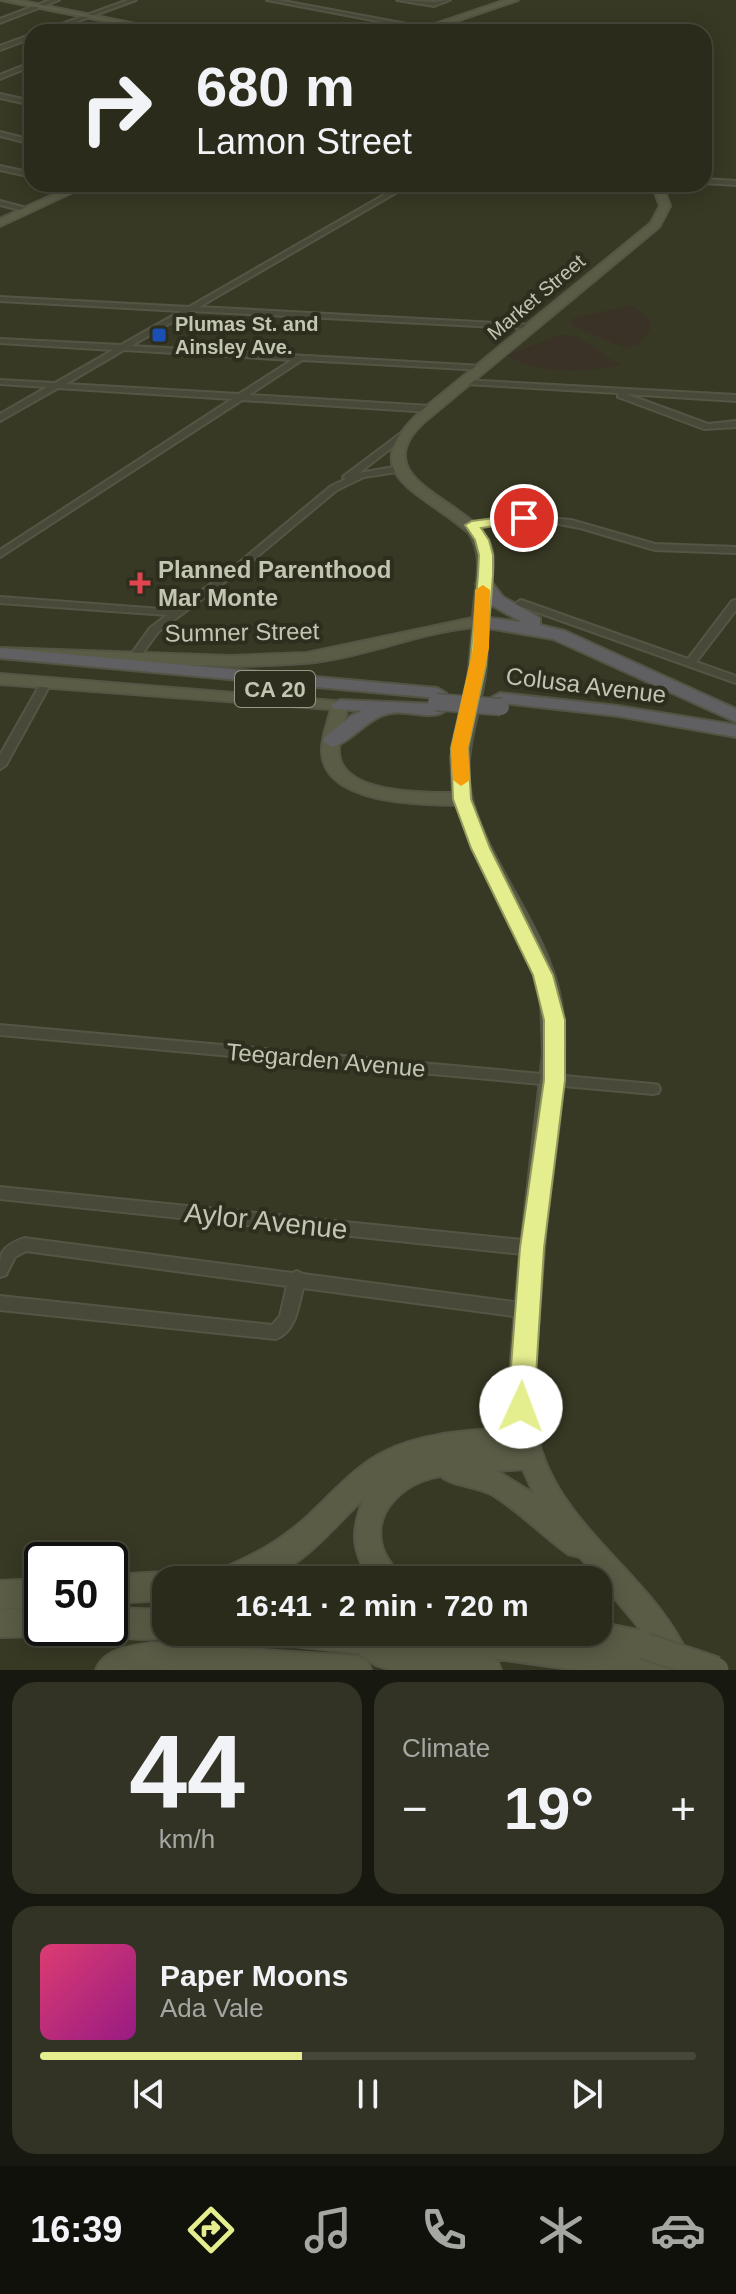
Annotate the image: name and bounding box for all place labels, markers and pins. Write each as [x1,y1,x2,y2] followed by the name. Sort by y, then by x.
[175,313,318,358] place label: Plumas St. and Ainsley Ave.
[150,326,168,344] marker: Plumas St. and Ainsley Ave.
[490,484,558,552] pin
[158,556,391,611] place label: Planned Parenthood Mar Monte
[129,572,151,594] marker: Planned Parenthood Mar Monte

